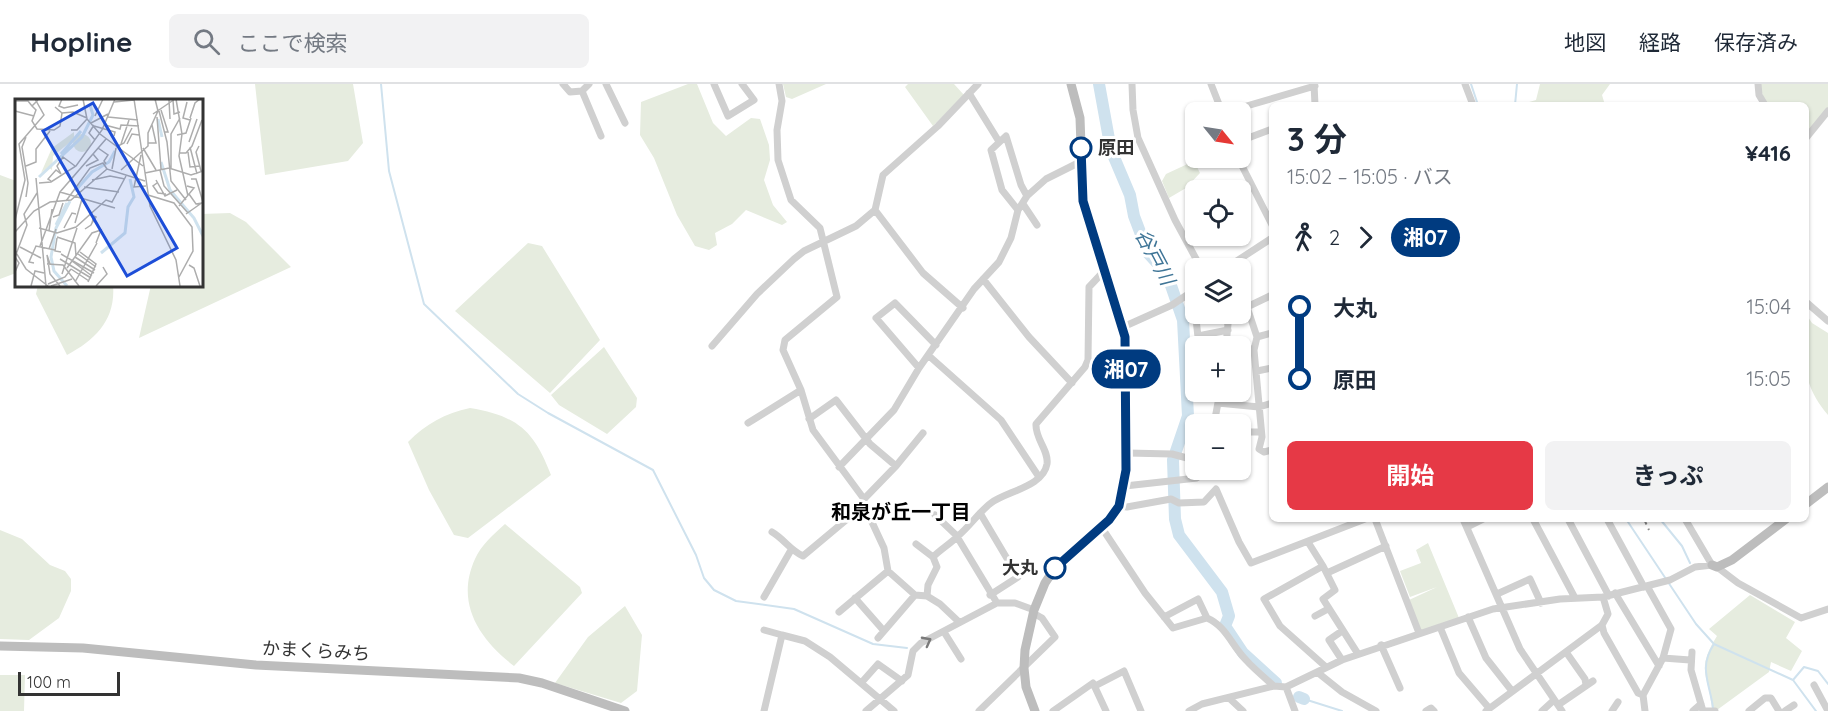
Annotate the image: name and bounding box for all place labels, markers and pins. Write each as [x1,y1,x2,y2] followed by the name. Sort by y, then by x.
[1098,136,1134,159] place label: 原田
[1070,137,1092,159] marker: 原田
[1002,556,1038,579] place label: 大丸
[1044,557,1066,579] marker: 大丸

